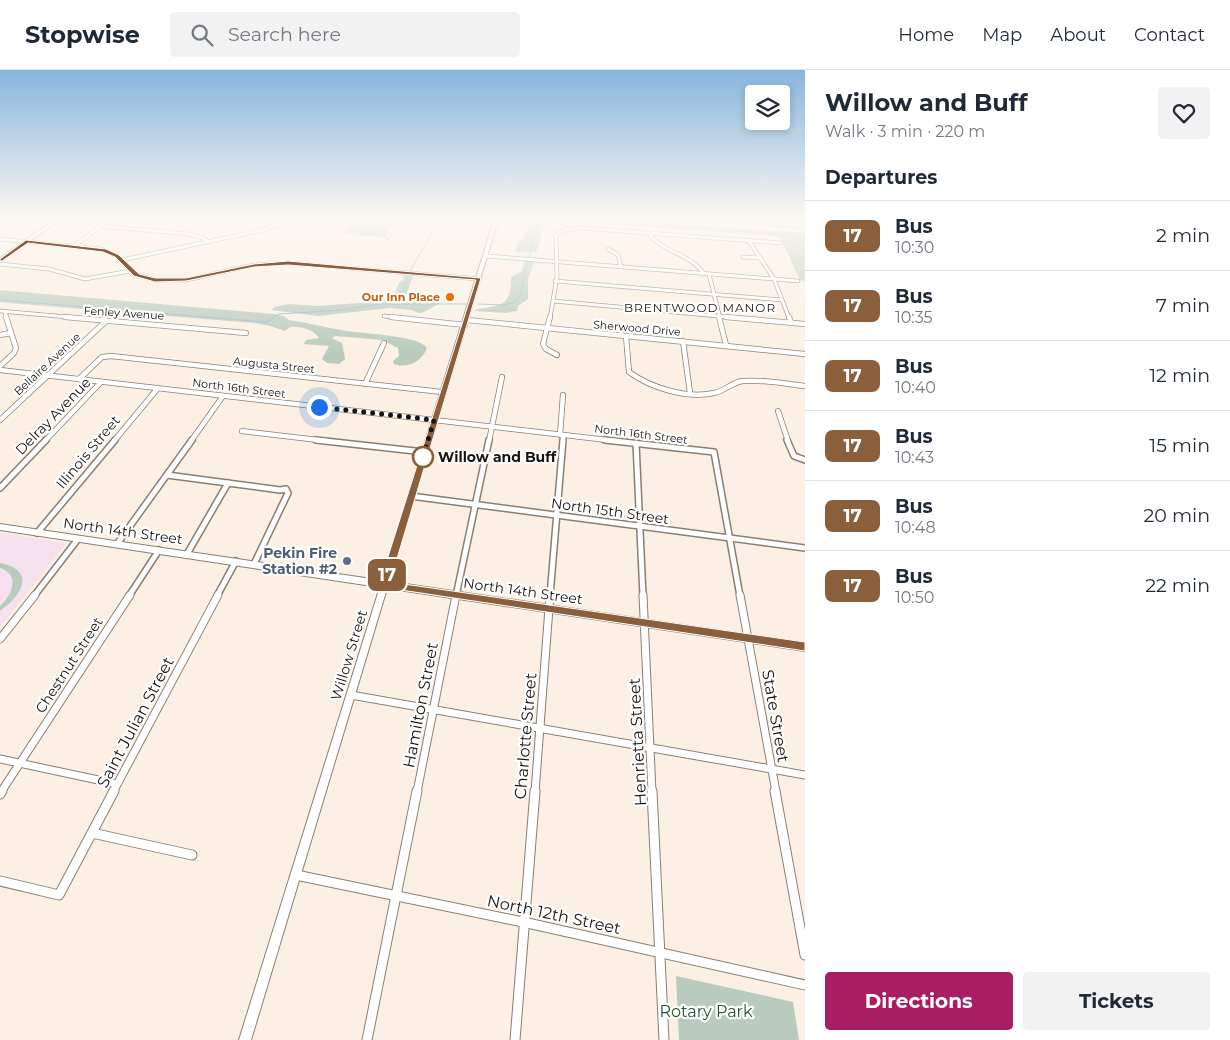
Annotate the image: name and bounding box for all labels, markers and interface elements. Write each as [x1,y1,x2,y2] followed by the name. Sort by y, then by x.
[170,12,520,57] search box
[25,20,140,49] text: Stopwise
[188,21,216,49] icon: search
[228,23,341,46] text: Search here
[898,24,954,46] text: Home
[982,24,1022,46] text: Map
[1050,24,1106,46] text: About
[1134,24,1205,46] text: Contact
[745,85,790,130] map controls
[745,85,790,130] button: layers
[1158,87,1210,139] button: heart
[825,88,1028,117] text: Willow and Buff
[825,122,985,141] text: Walk · 3 min · 220 m
[825,166,937,189] text: Departures
[895,215,933,238] text: Bus
[1156,224,1210,247] text: 2 min
[843,225,862,247] text: 17
[895,238,934,257] text: 10:30
[895,285,933,308] text: Bus
[362,290,440,304] place label: Our Inn Place
[444,291,456,303] marker: Our Inn Place
[1156,294,1210,317] text: 7 min
[843,295,862,317] text: 17
[624,300,776,315] district label: BRENTWOOD MANOR
[83,303,165,323] street label: Fenley Avenue
[895,308,933,327] text: 10:35
[593,317,682,339] street label: Sherwood Drive
[11,329,83,398] street label: Bellaire Avenue
[232,354,316,376] street label: Augusta Street
[895,355,933,378] text: Bus
[1149,364,1210,387] text: 12 min
[843,365,862,387] text: 17
[11,373,95,459] street label: Delray Avenue
[192,375,287,401] street label: North 16th Street
[895,378,936,397] text: 10:40
[307,395,332,420] your location
[52,411,124,492] street label: Illinois Street
[594,421,689,447] street label: North 16th Street
[895,425,933,448] text: Bus
[1149,434,1210,457] text: 15 min
[843,435,862,457] text: 17
[412,446,434,468] marker: Willow and Buff
[438,448,557,466] place label: Willow and Buff
[895,448,934,467] text: 10:43
[550,494,670,528] street label: North 15th Street
[895,495,933,518] text: Bus
[1144,504,1210,527] text: 20 min
[843,505,862,527] text: 17
[62,514,184,548] street label: North 14th Street
[895,518,936,537] text: 10:48
[262,544,337,578] place label: Pekin Fire Station #2
[341,555,353,567] marker: Pekin Fire Station #2
[364,559,410,591] line badge: 17
[378,564,396,586] text: 17
[895,565,933,588] text: Bus
[462,574,584,608] street label: North 14th Street
[1145,574,1210,597] text: 22 min
[843,575,862,597] text: 17
[895,588,934,607] text: 10:50
[327,607,371,702] street label: Willow Street
[31,613,107,716] street label: Chestnut Street
[399,640,442,769] street label: Hamilton Street
[93,653,178,791] street label: Saint Julian Street
[758,668,793,764] street label: State Street
[511,671,541,800] street label: Charlotte Street
[625,677,650,806] street label: Henrietta Street
[485,891,623,938] street label: North 12th Street
[825,972,1013,1030] button: Directions
[1023,972,1210,1030] button: Tickets
[660,1002,753,1021] park label: Rotary Park

